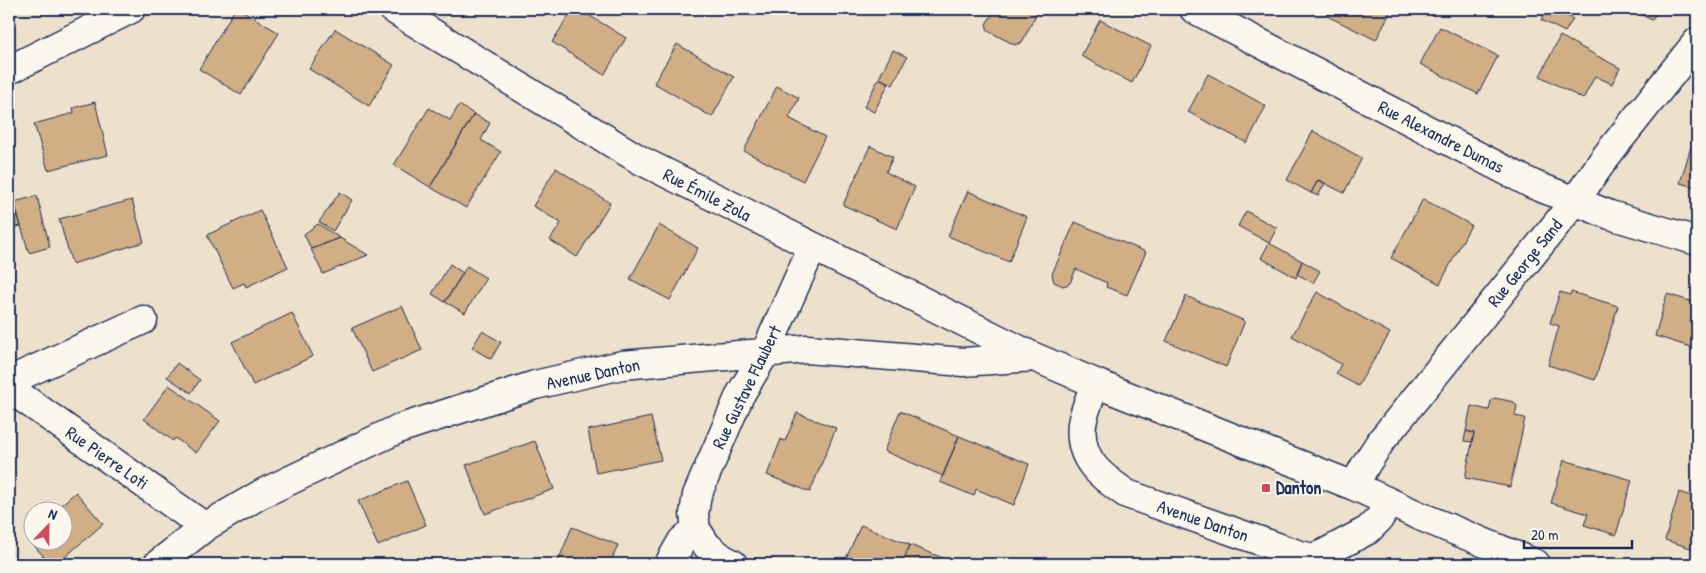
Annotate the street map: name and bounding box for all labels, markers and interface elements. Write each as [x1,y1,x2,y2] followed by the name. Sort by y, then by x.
[1374,94,1508,179] street label: Rue Alexandre Dumas
[659,162,755,227] street label: Rue Émile Zola
[1481,213,1568,312] street label: Rue George Sand
[706,320,788,453] street label: Rue Gustave Flaubert
[544,351,642,396] street label: Avenue Danton
[61,420,154,495] street label: Rue Pierre Loti
[1276,475,1321,500] place label: Danton
[1260,482,1272,494] marker: Danton
[1154,493,1252,548] street label: Avenue Danton
[22,500,72,550] north arrow
[46,503,61,524] text: N
[1524,518,1631,550] scale bar
[1531,524,1558,545] text: 20 m

